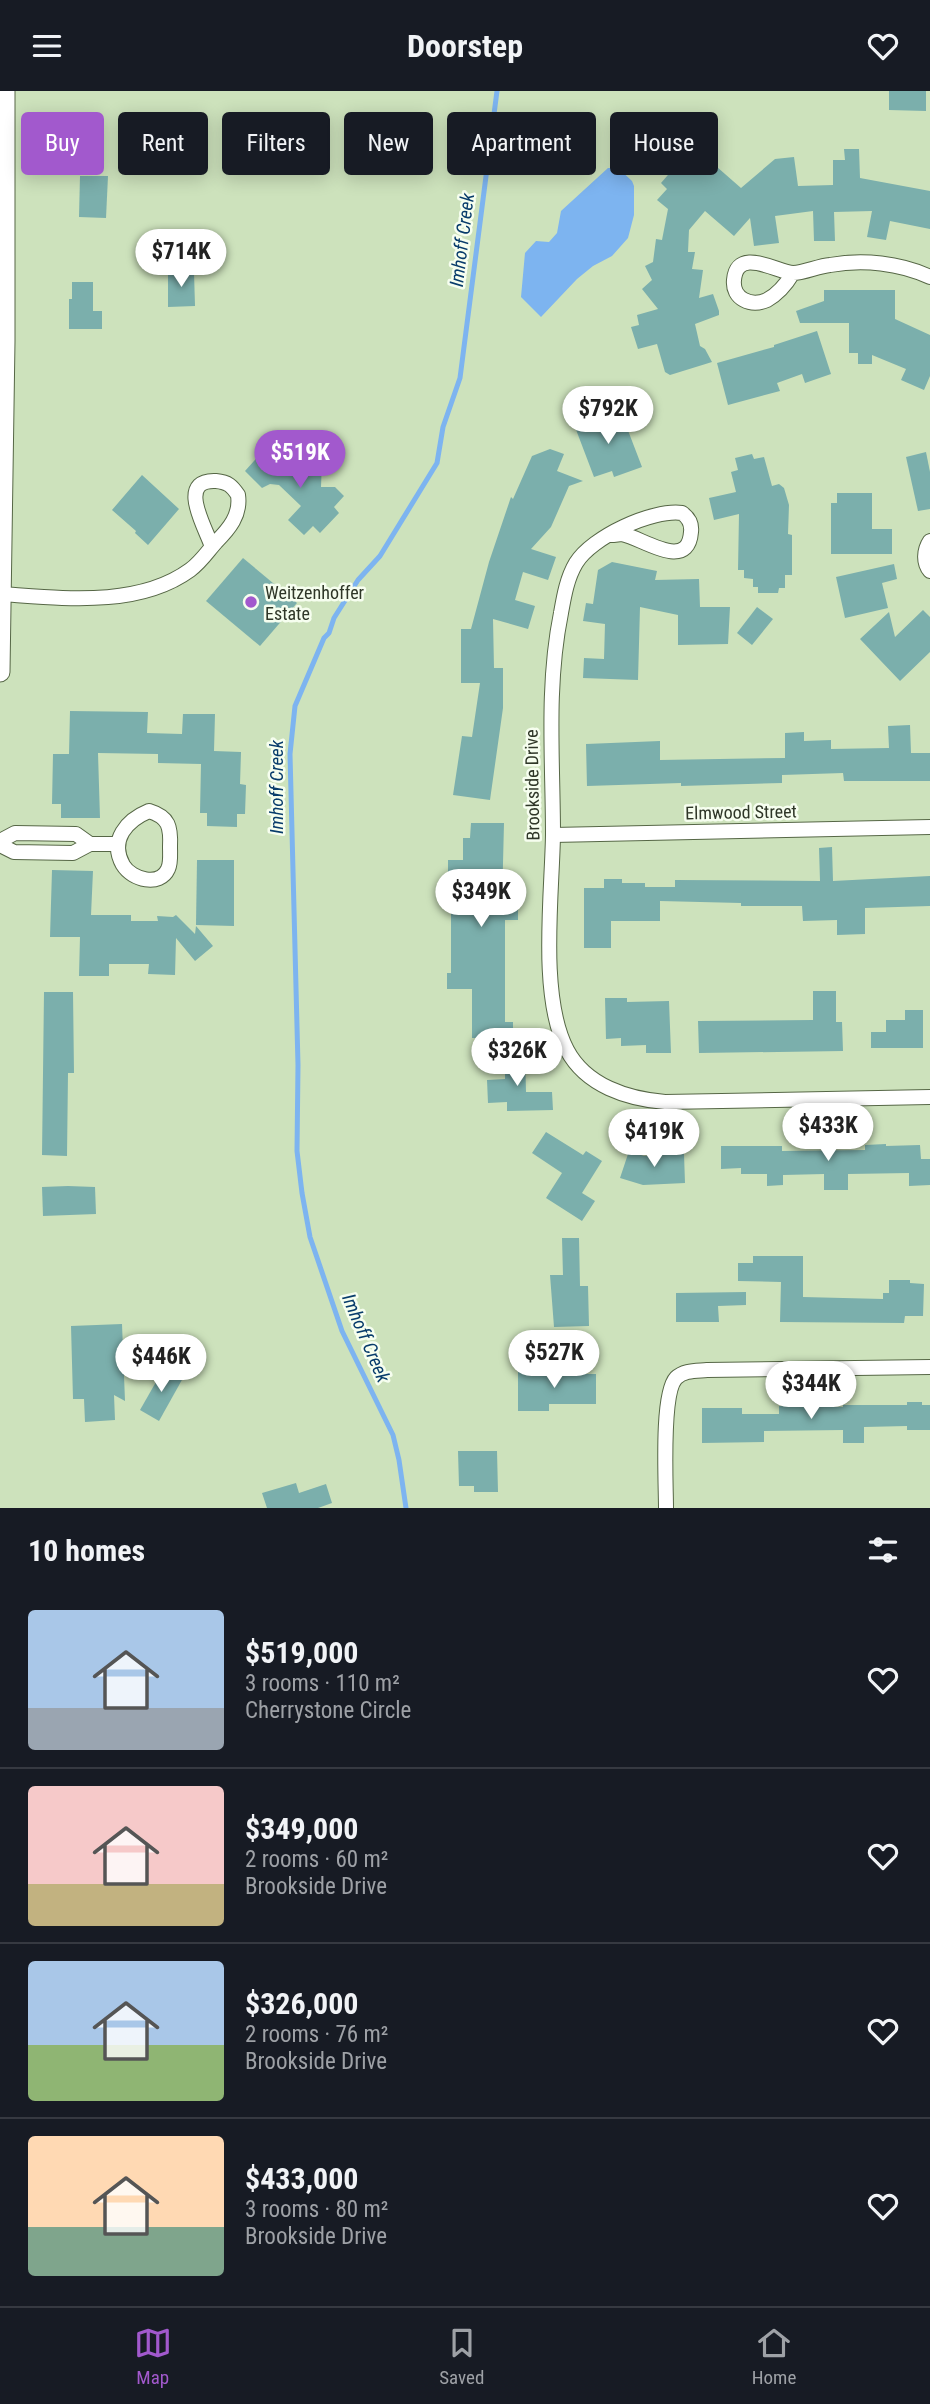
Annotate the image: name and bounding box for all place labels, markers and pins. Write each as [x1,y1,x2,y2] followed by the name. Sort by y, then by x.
[132,229,230,289] pin: $714K
[559,387,657,446] pin: $792K
[251,431,349,490] pin: $519K
[265,582,365,624] place label: Weitzenhoffer Estate
[243,594,259,610] marker: Weitzenhoffer Estate
[432,869,530,929] pin: $349K
[468,1028,566,1088] pin: $326K
[779,1103,877,1163] pin: $433K
[605,1109,703,1169] pin: $419K
[505,1331,603,1390] pin: $527K
[112,1335,210,1394] pin: $446K
[762,1361,860,1421] pin: $344K

